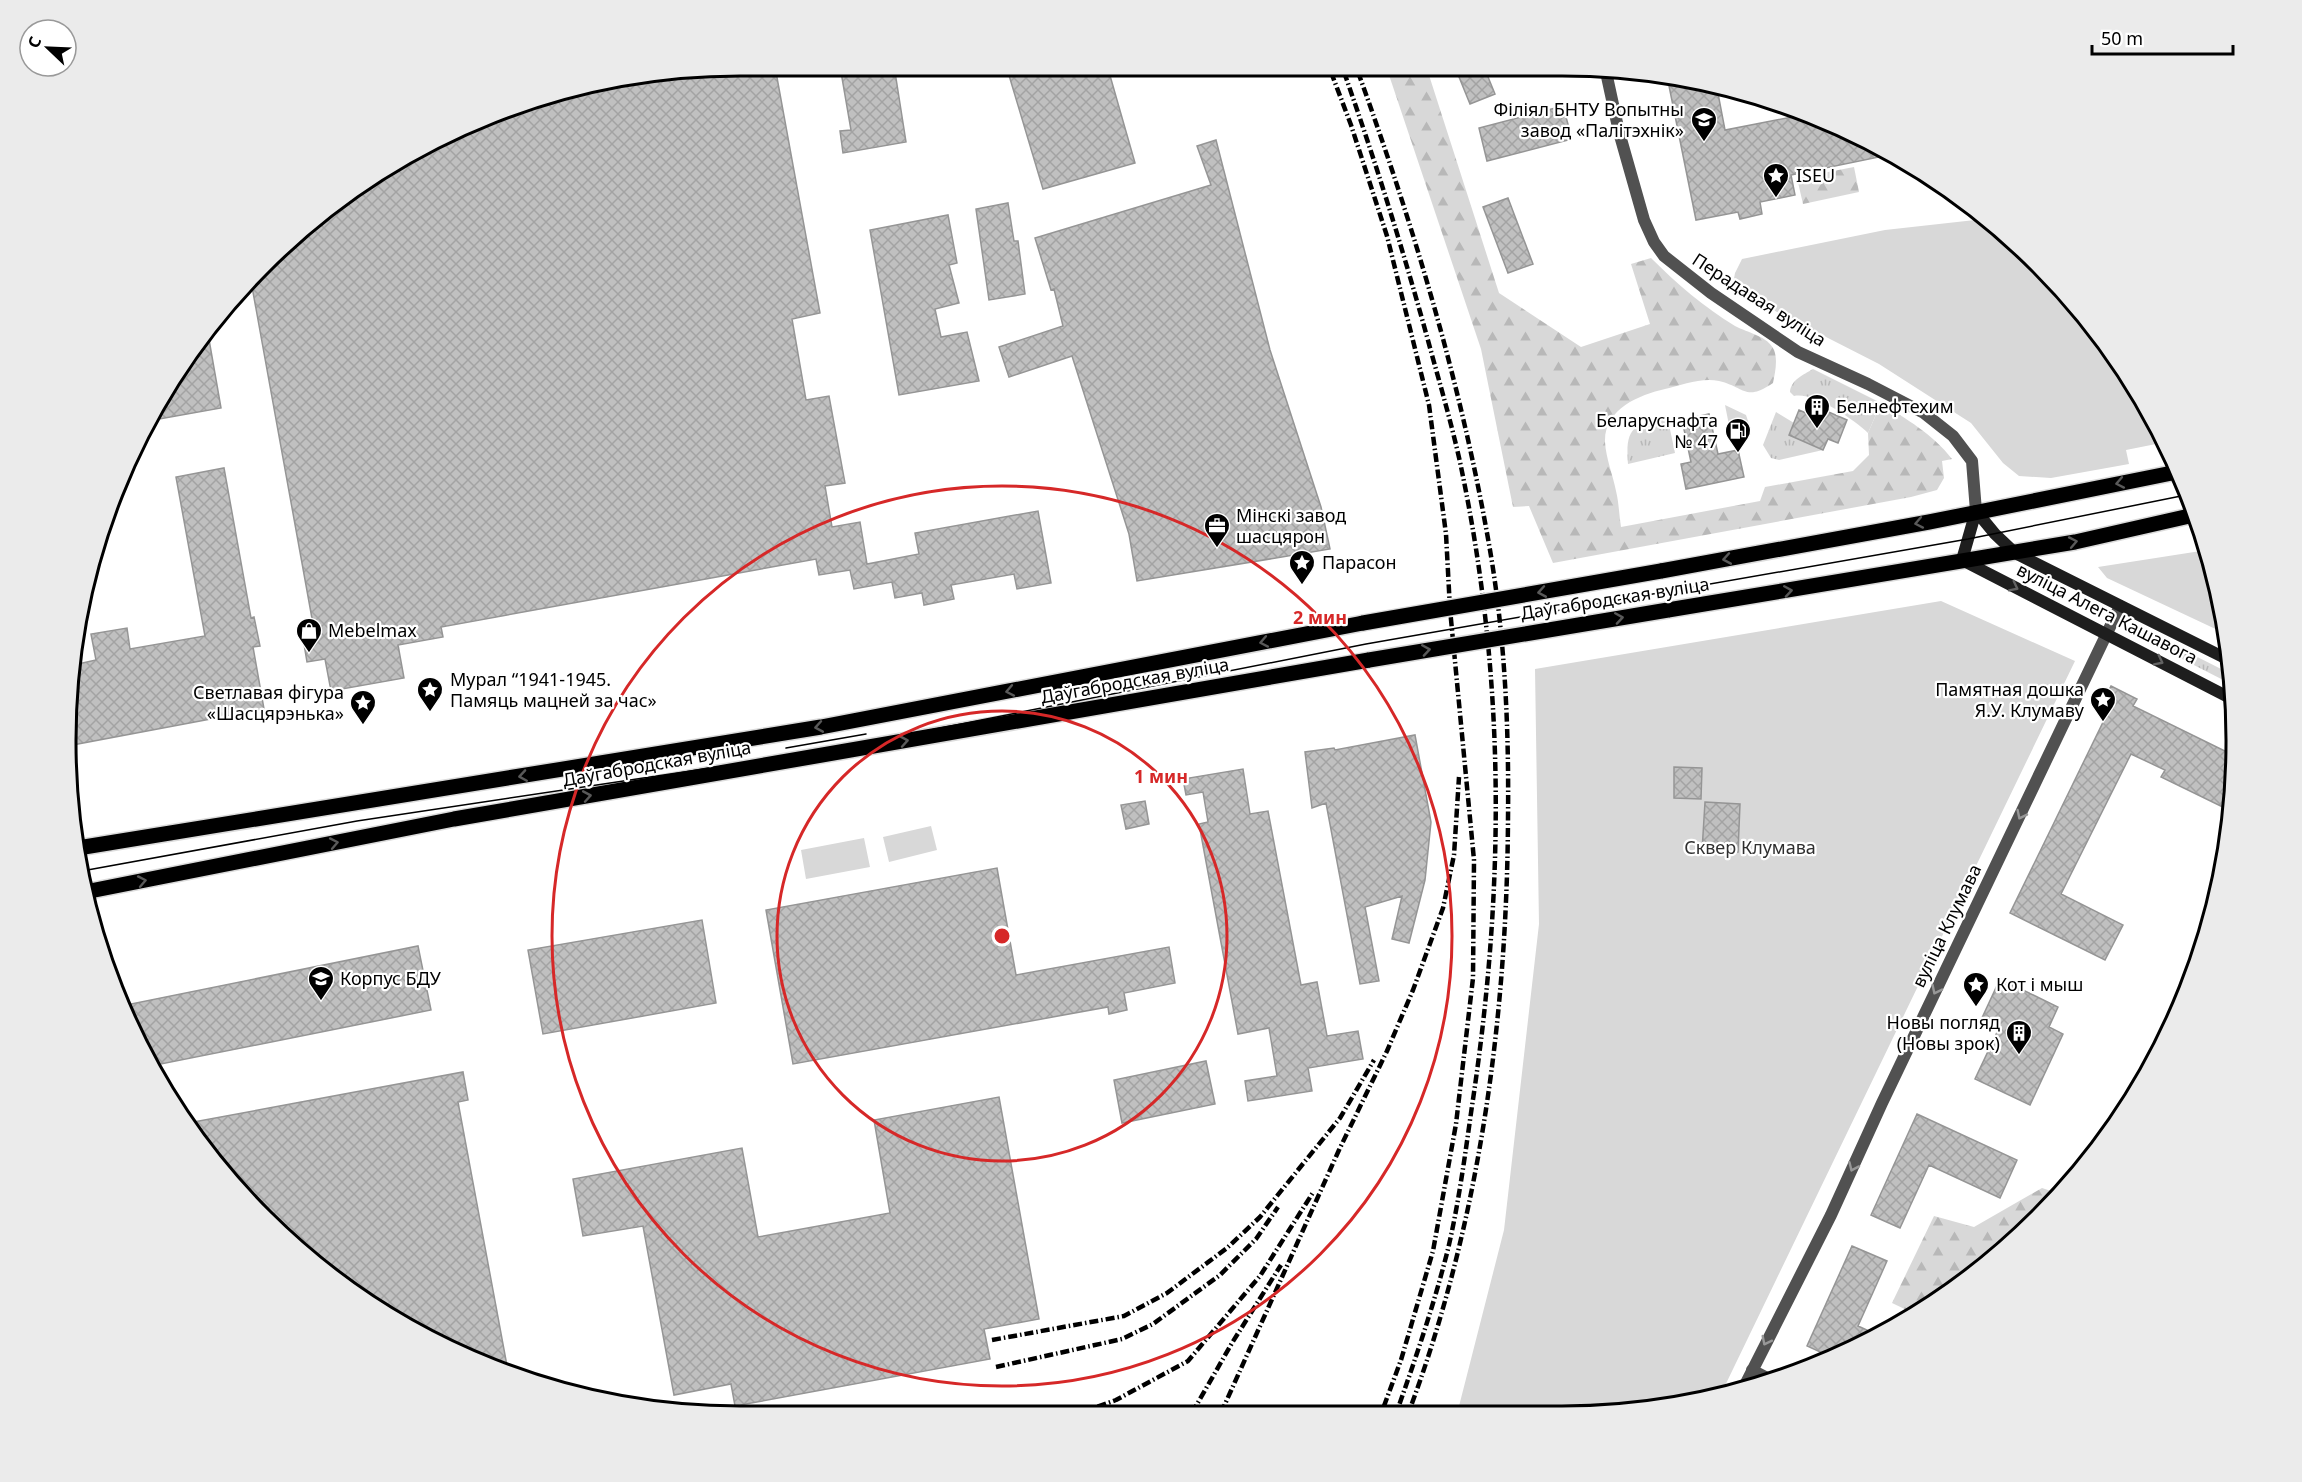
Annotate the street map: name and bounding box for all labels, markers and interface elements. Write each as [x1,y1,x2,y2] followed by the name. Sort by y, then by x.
[18,18,78,78] north arrow
[2092,18,2233,56] scale bar
[2101,26,2143,50] text: 50 m
[22,33,46,51] text: С
[1494,97,1684,142] place label: Філіял БНТУ Вопытны завод «Палітэхнік»
[1689,105,1719,143] school or university icon: Філіял БНТУ Вопытны завод «Палітэхнік»
[1761,161,1791,199] place icon: ISEU
[1796,163,1835,187] place label: ISEU
[1688,247,1831,351] street label: Перадавая вуліца
[1802,392,1832,430] building icon: Белнефтехим
[1836,394,1954,418] place label: Белнефтехим
[1596,408,1718,453] place label: Беларуснафта № 47
[1723,416,1753,454] fuel station icon: Беларуснафта № 47
[2115,476,2125,489] one-way arrow
[1236,503,1346,548] place label: Мінскі завод шасцярон
[1202,511,1232,549] office icon: Мінскі завод шасцярон
[1914,516,1924,529] one-way arrow
[2067,536,2077,549] one-way arrow
[1287,548,1317,586] place icon: Парасон
[1322,550,1397,574] place label: Парасон
[1722,552,1732,565] one-way arrow
[2013,557,2202,669] street label: вуліца Алега Кашавога
[1519,571,1711,625] street label: Даўгабродская вуліца
[2008,580,2019,591] one-way arrow
[1537,585,1547,598] one-way arrow
[1783,585,1792,597] one-way arrow
[1293,605,1347,629] text: 2 мин
[1614,613,1623,625] one-way arrow
[294,616,324,654] shop icon: Mebelmax
[328,618,417,642] place label: Mebelmax
[1259,635,1269,648] one-way arrow
[1422,645,1431,657] one-way arrow
[1039,652,1231,708] street label: Даўгабродская вуліца
[2152,654,2163,665] one-way arrow
[450,667,657,712] place label: Мурал “1941-1945. Памяць мацней за час»
[415,675,445,713] place icon: Мурал “1941-1945. Памяць мацней за час»
[1935,677,2085,722] place label: Памятная дошка Я.У. Клумаву
[193,680,344,725] place label: Светлавая фігура «Шасцярэнька»
[1006,684,1015,696] one-way arrow
[2088,685,2118,723] place icon: Памятная дошка Я.У. Клумаву
[348,688,378,726] place icon: Светлавая фігура «Шасцярэнька»
[814,720,824,733] one-way arrow
[561,735,753,791] street label: Даўгабродская вуліца
[898,735,908,748] one-way arrow
[1134,764,1188,788] text: 1 мин
[518,769,528,782] one-way arrow
[582,790,592,803] one-way arrow
[2017,808,2029,819] one-way arrow
[1684,835,1816,859] park label: Сквер Клумава
[328,837,338,850] one-way arrow
[1906,860,1986,991] street label: вуліца Клумава
[137,875,147,888] one-way arrow
[992,926,1012,946] centre of rings
[306,964,336,1002] school or university icon: Корпус БДУ
[340,966,442,990] place label: Корпус БДУ
[1961,970,1991,1008] place icon: Кот і мыш
[1996,972,2083,996] place label: Кот і мыш
[1932,984,1944,995] one-way arrow
[1887,1010,2000,1055] place label: Новы погляд (Новы зрок)
[2004,1018,2034,1056] building icon: Новы погляд (Новы зрок)
[1848,1160,1860,1171] one-way arrow
[1762,1335,1774,1346] one-way arrow

